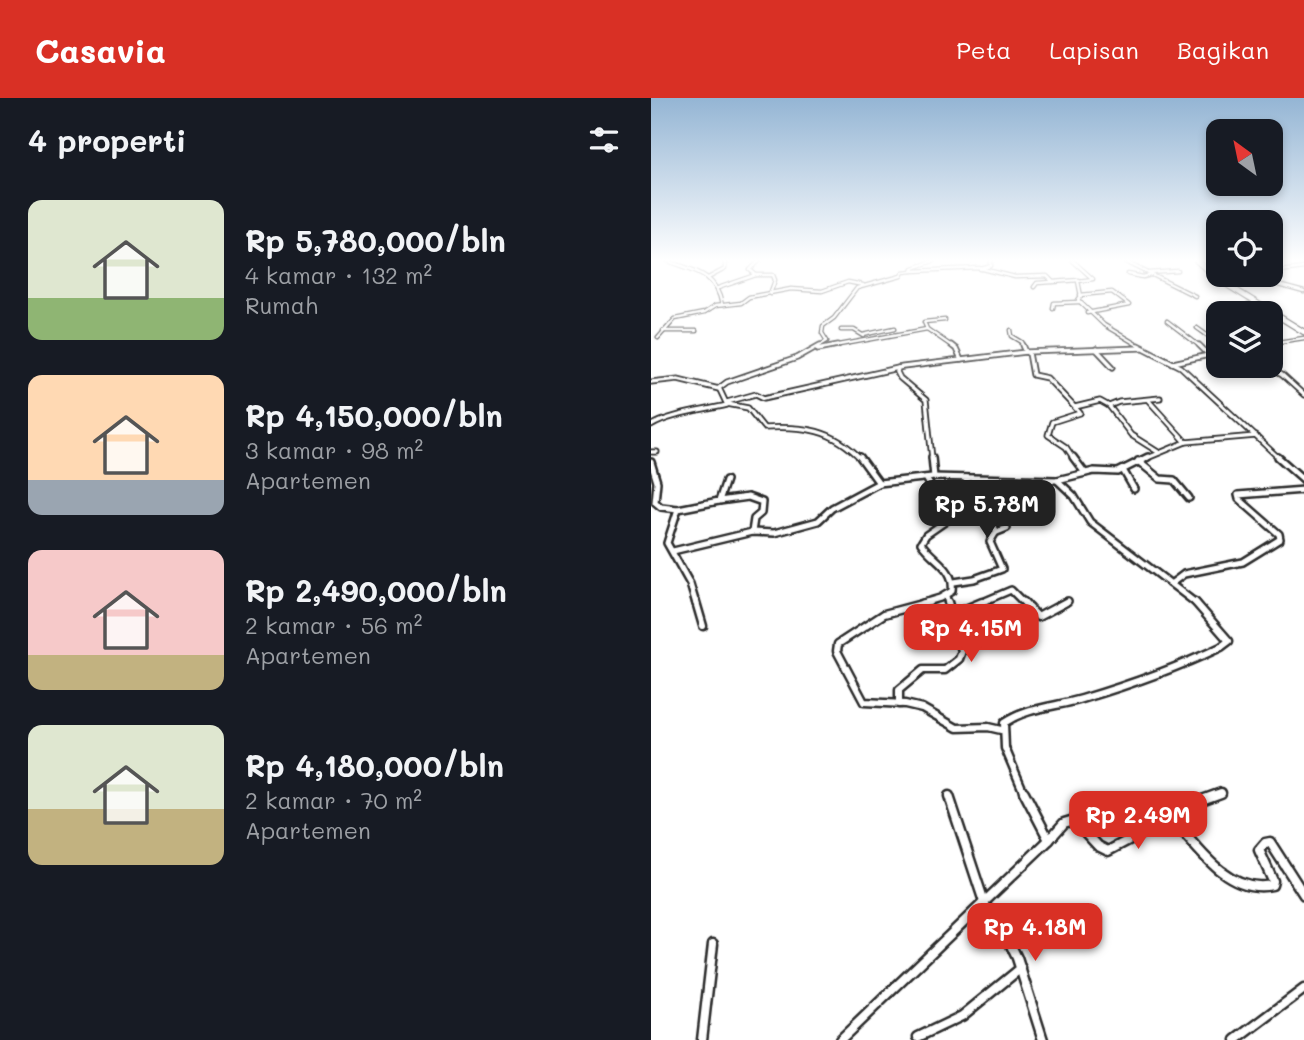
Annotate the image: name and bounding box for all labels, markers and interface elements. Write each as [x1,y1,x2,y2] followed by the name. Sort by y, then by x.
[35,28,166,71] text: Casavia
[956,34,1011,65] text: Peta
[1049,34,1139,65] text: Lapisan
[1177,34,1269,65] text: Bagikan
[1206,119,1283,196] north arrow
[1206,119,1283,378] map controls
[28,120,186,160] text: 4 properti
[585,121,623,159] icon: filters
[1206,210,1283,287] button: locate
[245,220,506,260] text: Rp 5,780,000/bln
[84,228,168,312] icon: home
[245,260,432,290] text: 4 kamar · 132 m²
[245,290,318,320] text: Rumah
[1206,301,1283,378] button: layers
[245,395,503,435] text: Rp 4,150,000/bln
[84,403,168,487] icon: home
[245,435,423,465] text: 3 kamar · 98 m²
[245,465,371,495] text: Apartemen
[915,480,1059,540] pin: Rp 5.78M
[935,488,1039,518] text: Rp 5.78M
[245,570,507,610] text: Rp 2,490,000/bln
[84,578,168,662] icon: home
[899,604,1043,664] pin: Rp 4.15M
[245,610,422,640] text: 2 kamar · 56 m²
[920,612,1022,642] text: Rp 4.15M
[245,640,371,670] text: Apartemen
[245,745,504,785] text: Rp 4,180,000/bln
[84,753,168,837] icon: home
[245,785,422,815] text: 2 kamar · 70 m²
[1066,792,1210,851] pin: Rp 2.49M
[1085,799,1191,829] text: Rp 2.49M
[245,815,371,845] text: Apartemen
[963,904,1107,963] pin: Rp 4.18M
[983,911,1087,941] text: Rp 4.18M

